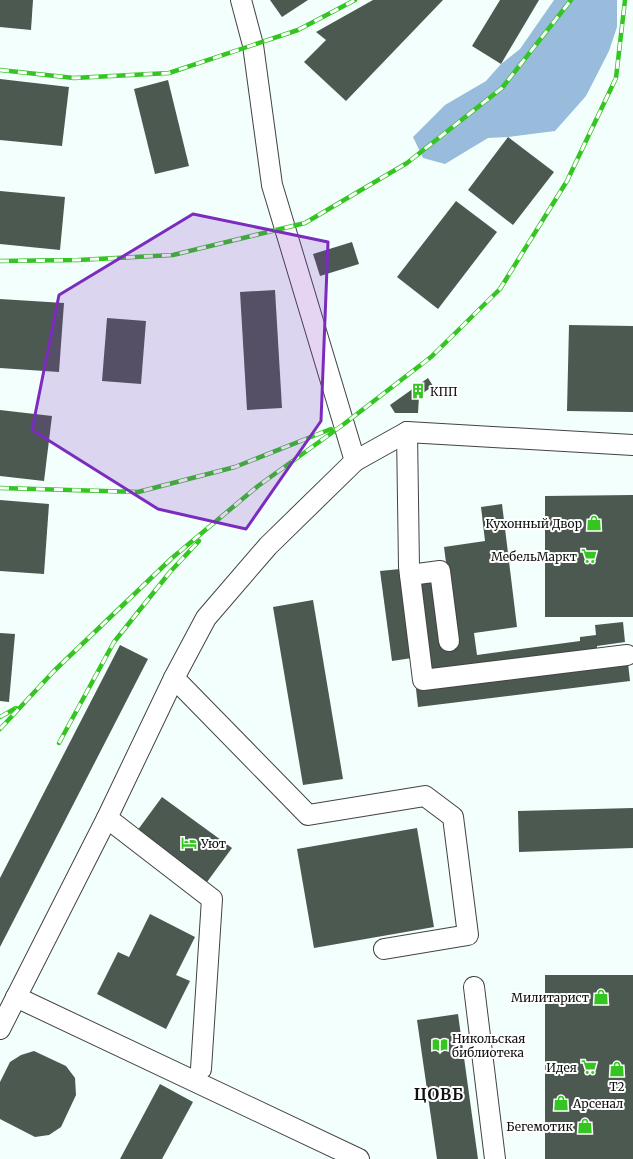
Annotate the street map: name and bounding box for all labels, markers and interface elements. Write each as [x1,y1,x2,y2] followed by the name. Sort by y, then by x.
[409,382,427,400] building icon: КПП
[430,384,458,399] place label: КПП
[585,514,603,532] shop icon: Кухонный Двор
[486,516,582,531] place label: Кухонный Двор
[580,547,598,565] supermarket icon: МебельМаркт
[491,549,577,564] place label: МебельМаркт
[180,834,198,852] hotel icon: Уют
[200,836,226,851] place label: Уют
[592,988,610,1006] shop icon: Милитарист
[511,990,589,1005] place label: Милитарист
[452,1031,525,1060] place label: Никольская библиотека
[431,1036,449,1054] library icon: Никольская библиотека
[580,1058,598,1076] supermarket icon: Идея
[546,1060,577,1075] place label: Идея
[608,1060,626,1078] shop icon: T2
[609,1079,625,1094] place label: T2
[414,1084,464,1104] district label: ЦОВБ
[552,1094,570,1112] shop icon: Арсенал
[572,1096,623,1111] place label: Арсенал
[576,1117,594,1135] shop icon: Бегемотик
[506,1119,573,1134] place label: Бегемотик

